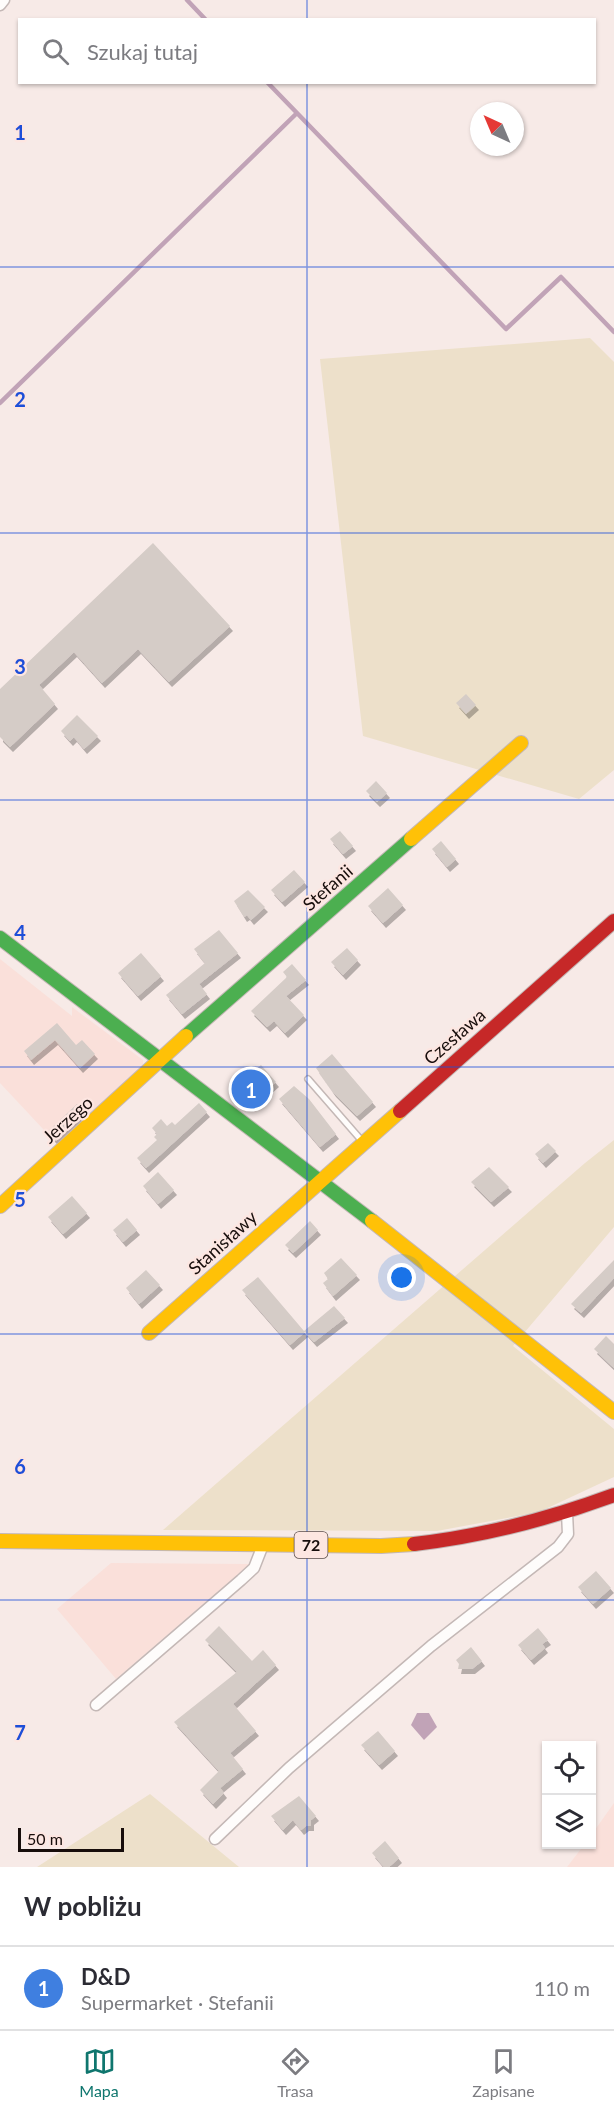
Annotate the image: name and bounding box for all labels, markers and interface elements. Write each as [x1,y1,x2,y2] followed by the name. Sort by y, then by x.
[18,18,596,84] search box
[39,35,72,68] icon: search
[87,38,198,65] text: Szukaj tutaj
[470,102,524,156] north arrow
[14,120,26,144] text: 1
[14,387,26,411] text: 2
[14,654,26,678] text: 3
[298,860,357,915] street label: Stefanii
[14,920,26,944] text: 4
[419,1003,490,1069] street label: Czesława
[232,1066,270,1112] pin: 1
[38,1091,97,1148] street label: Jerzego
[14,1187,26,1211] text: 5
[183,1205,262,1279] street label: Stanisławy
[387,1263,416,1292] your location
[14,1454,26,1478] text: 6
[294,1532,328,1558] road number: 72
[14,1720,26,1744] text: 7
[542,1741,596,1849] map controls
[542,1741,596,1795] button: locate
[542,1795,596,1849] button: layers
[18,1825,124,1852] scale bar
[27,1829,63,1848] text: 50 m
[24,1890,142,1922] text: W pobliżu
[81,1963,130,1990] text: D&D
[38,1976,49,2000] text: 1
[534,1976,590,2000] text: 110 m
[81,1990,274,2014] text: Supermarket · Stefanii
[79,2045,119,2100] tab: Mapa
[277,2045,314,2100] tab: Trasa
[472,2045,535,2100] tab: Zapisane

